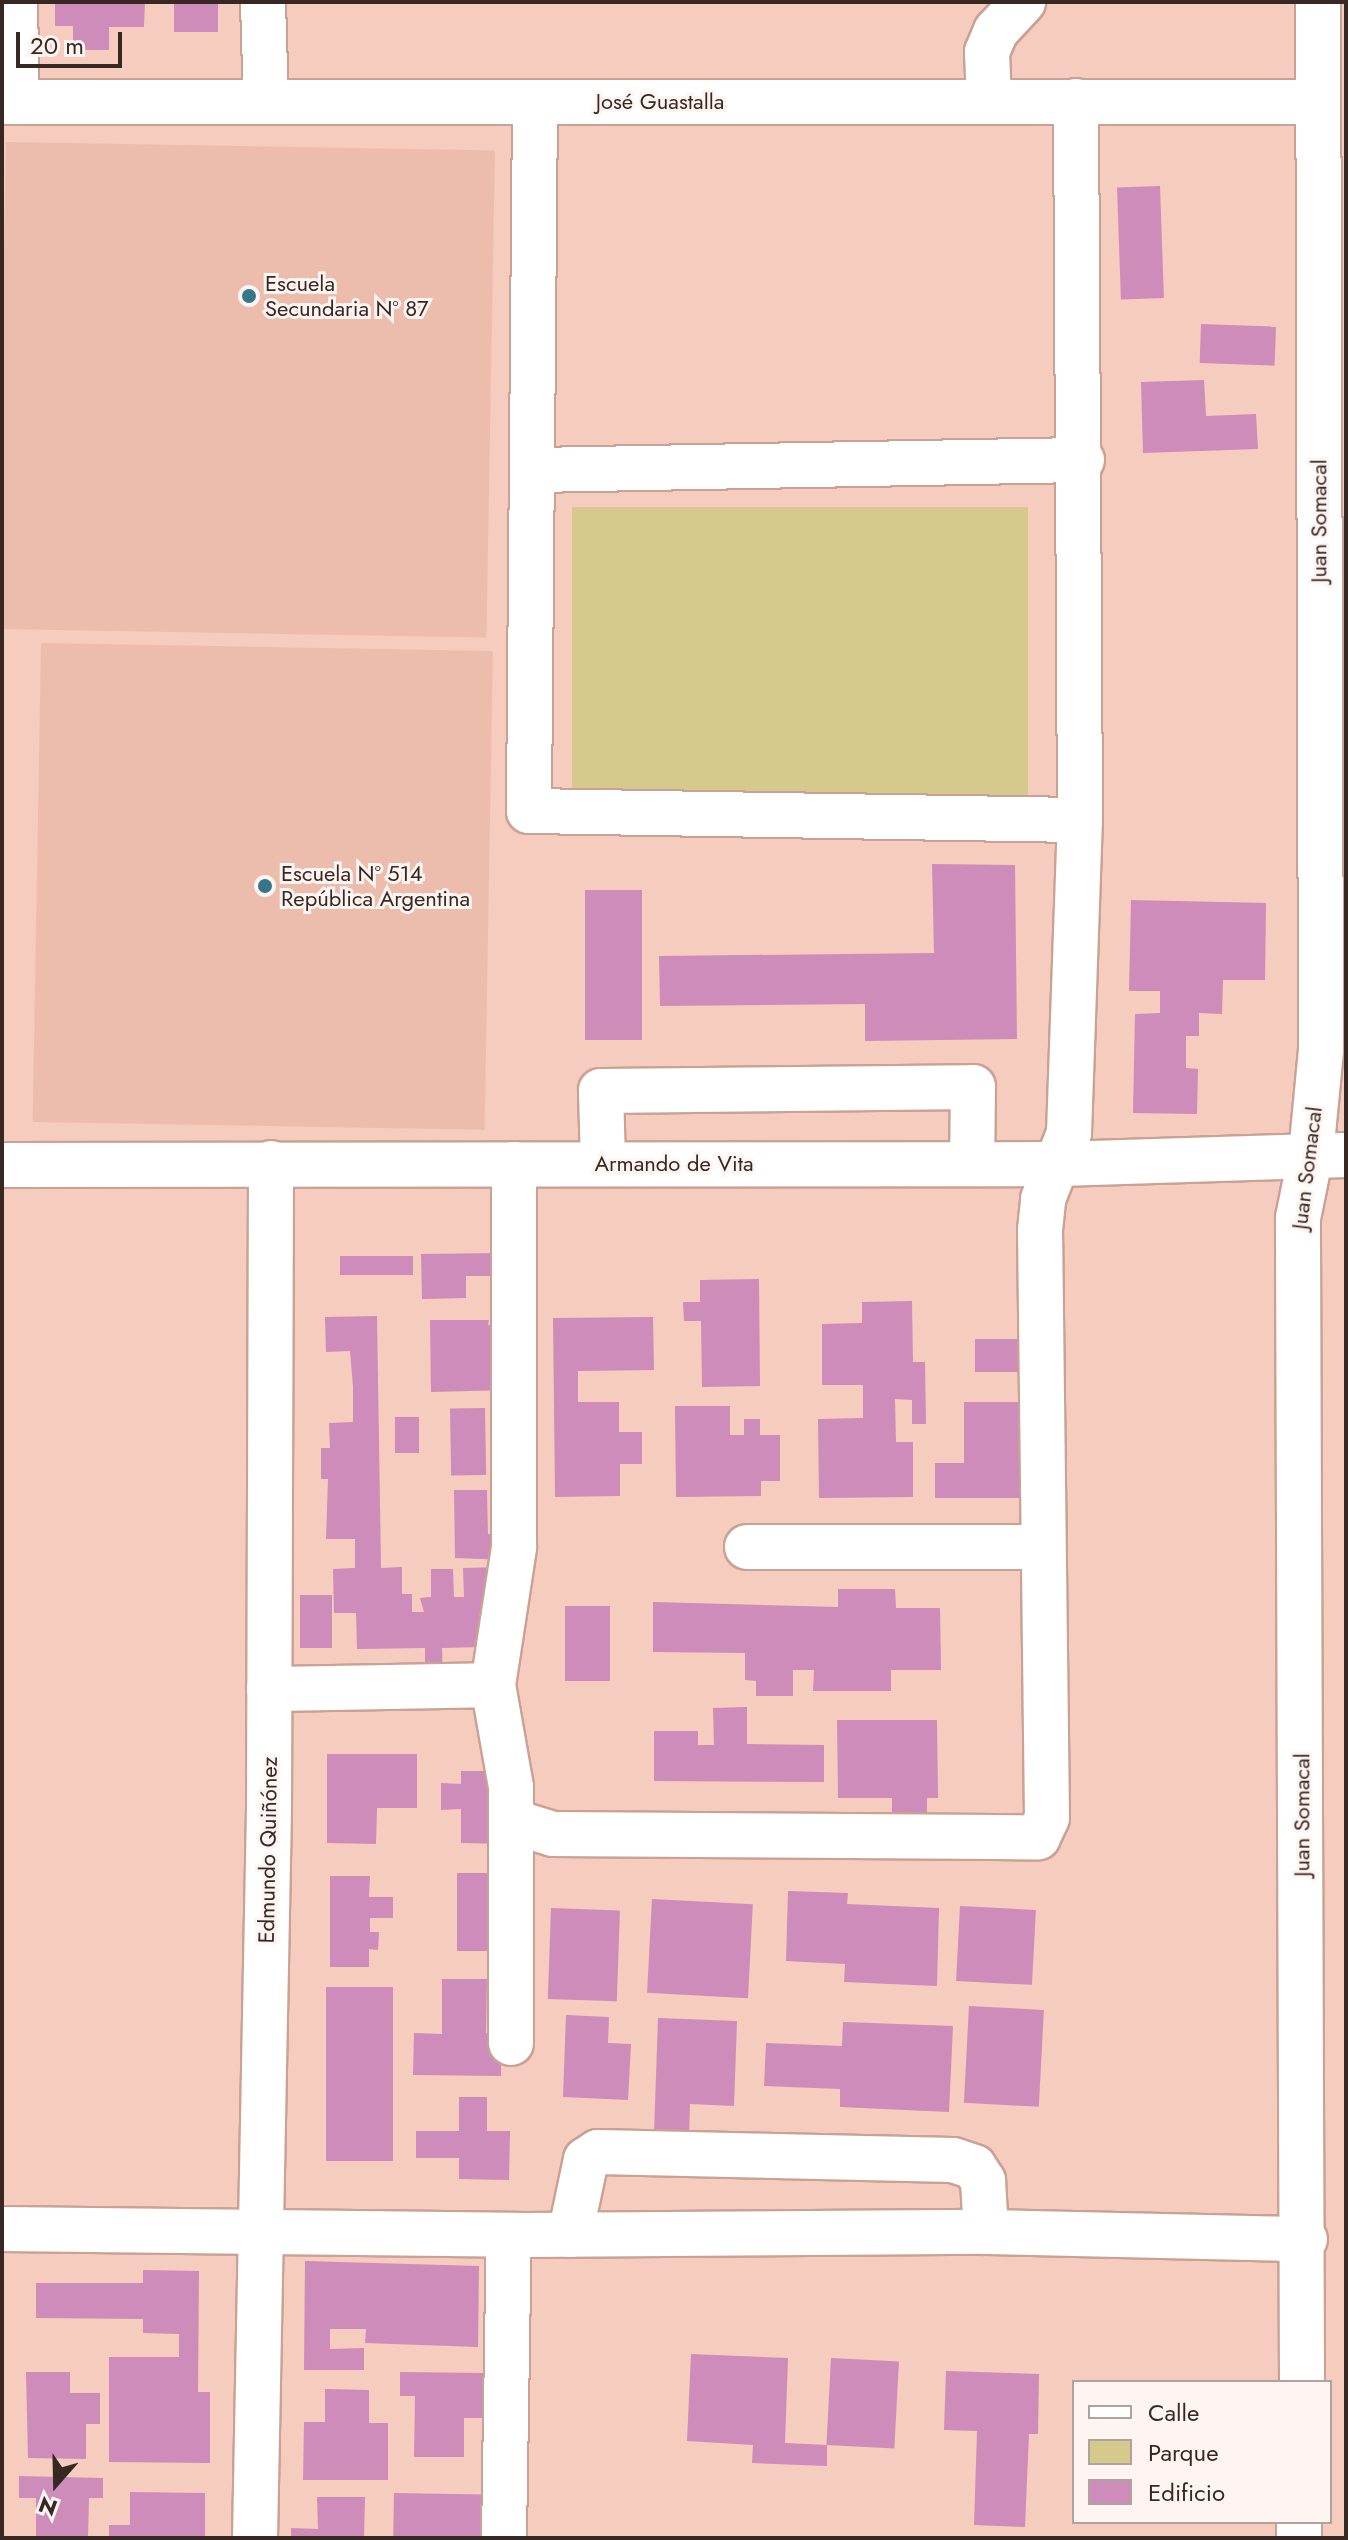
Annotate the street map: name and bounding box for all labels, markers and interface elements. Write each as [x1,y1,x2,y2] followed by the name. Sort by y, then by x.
[20,16,126,66] scale bar
[30,28,84,63] text: 20 m
[596,89,724,115] street label: José Guastalla
[265,270,429,322] place label: Escuela Secundaria Nº 87
[240,287,258,305] marker: Escuela Secundaria Nº 87
[1306,459,1332,583] street label: Juan Somacal
[281,860,470,912] place label: Escuela Nº 514 República Argentina
[256,877,274,895] marker: Escuela Nº 514 República Argentina
[1286,1105,1328,1231] street label: Juan Somacal
[594,1151,754,1177] street label: Armando de Vita
[1289,1753,1315,1877] street label: Juan Somacal
[253,1756,283,1944] street label: Edmundo Quiñónez
[1072,2380,1332,2524] legend
[1148,2395,1199,2430] text: Calle
[1148,2435,1219,2470] text: Parque
[16,2444,96,2524] north arrow
[1148,2475,1225,2510] text: Edificio
[34,2489,61,2525] text: N

